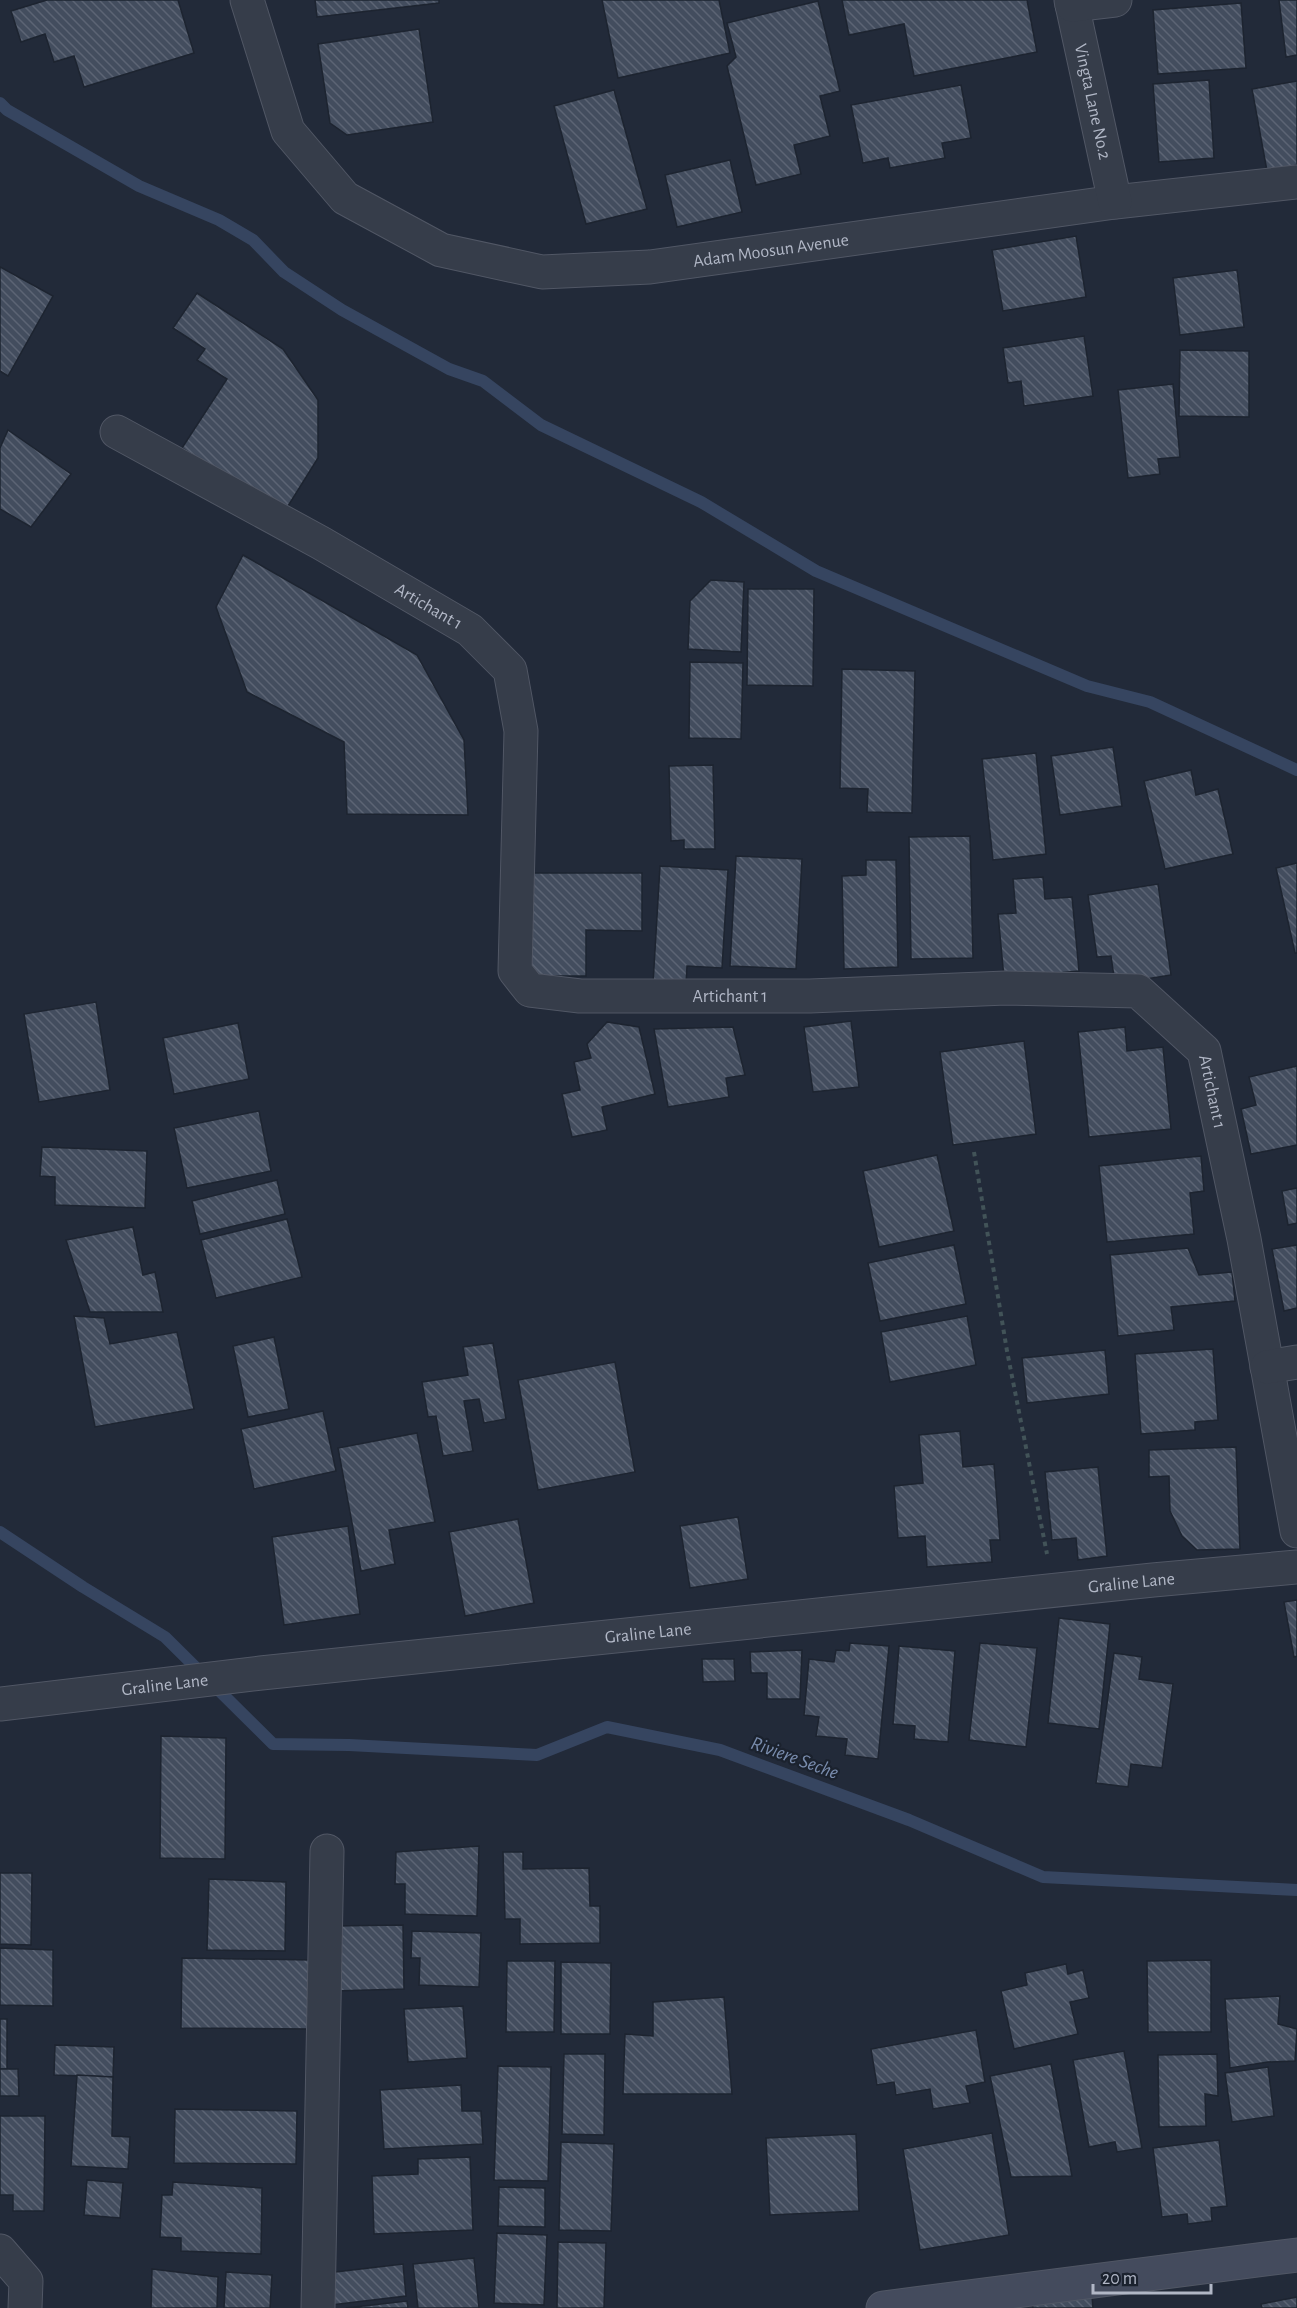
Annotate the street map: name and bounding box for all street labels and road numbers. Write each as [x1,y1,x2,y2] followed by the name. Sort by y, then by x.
[1071,42,1114,161] street label: Vingta Lane No.2
[692,231,850,271] street label: Adam Moosun Avenue
[391,580,465,633] street label: Artichant 1
[693,988,767,1006] street label: Artichant 1
[1195,1053,1228,1130] street label: Artichant 1
[1087,1570,1176,1597] street label: Graline Lane
[604,1620,692,1647] street label: Graline Lane
[121,1671,209,1699] street label: Graline Lane

